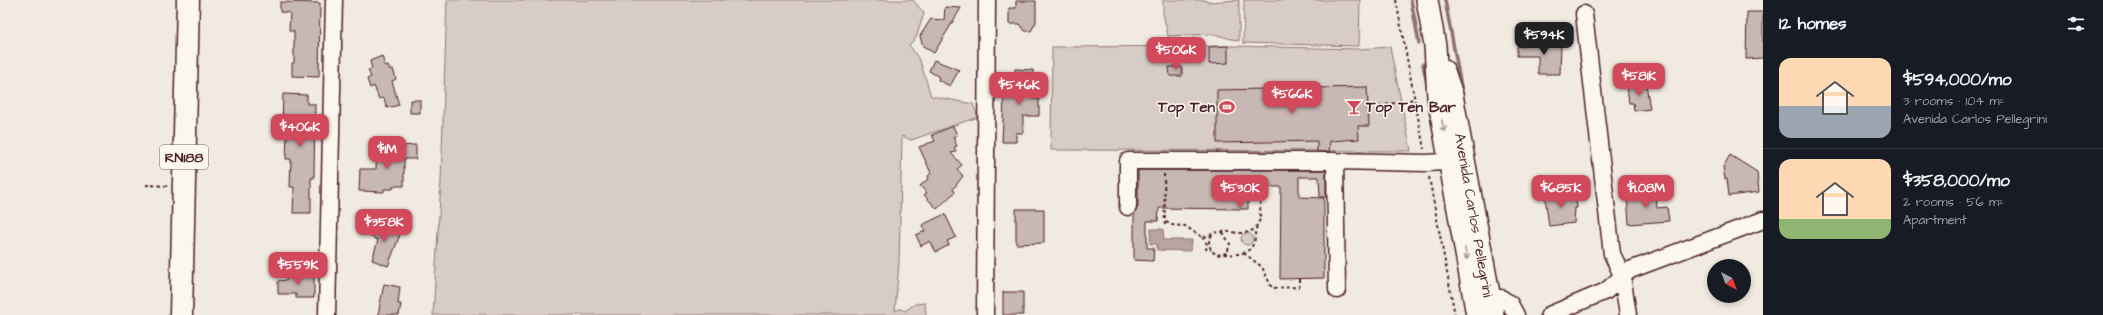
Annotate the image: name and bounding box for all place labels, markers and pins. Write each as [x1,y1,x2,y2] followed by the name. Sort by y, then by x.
[1516,22,1572,56] pin: $594K
[1148,37,1204,71] pin: $506K
[1611,63,1667,97] pin: $581K
[991,72,1047,106] pin: $546K
[1264,81,1320,115] pin: $566K
[1157,97,1215,118] place label: Top Ten
[1365,97,1456,118] place label: Top Ten Bar
[1218,98,1236,116] sports icon: Top Ten
[1345,98,1363,116] bar icon: Top Ten Bar
[272,114,328,148] pin: $406K
[368,136,406,170] pin: $1M
[1212,175,1268,209] pin: $530K
[1533,175,1589,209] pin: $685K
[1613,175,1679,209] pin: $1.08M
[356,209,412,243] pin: $358K
[270,252,326,286] pin: $559K

